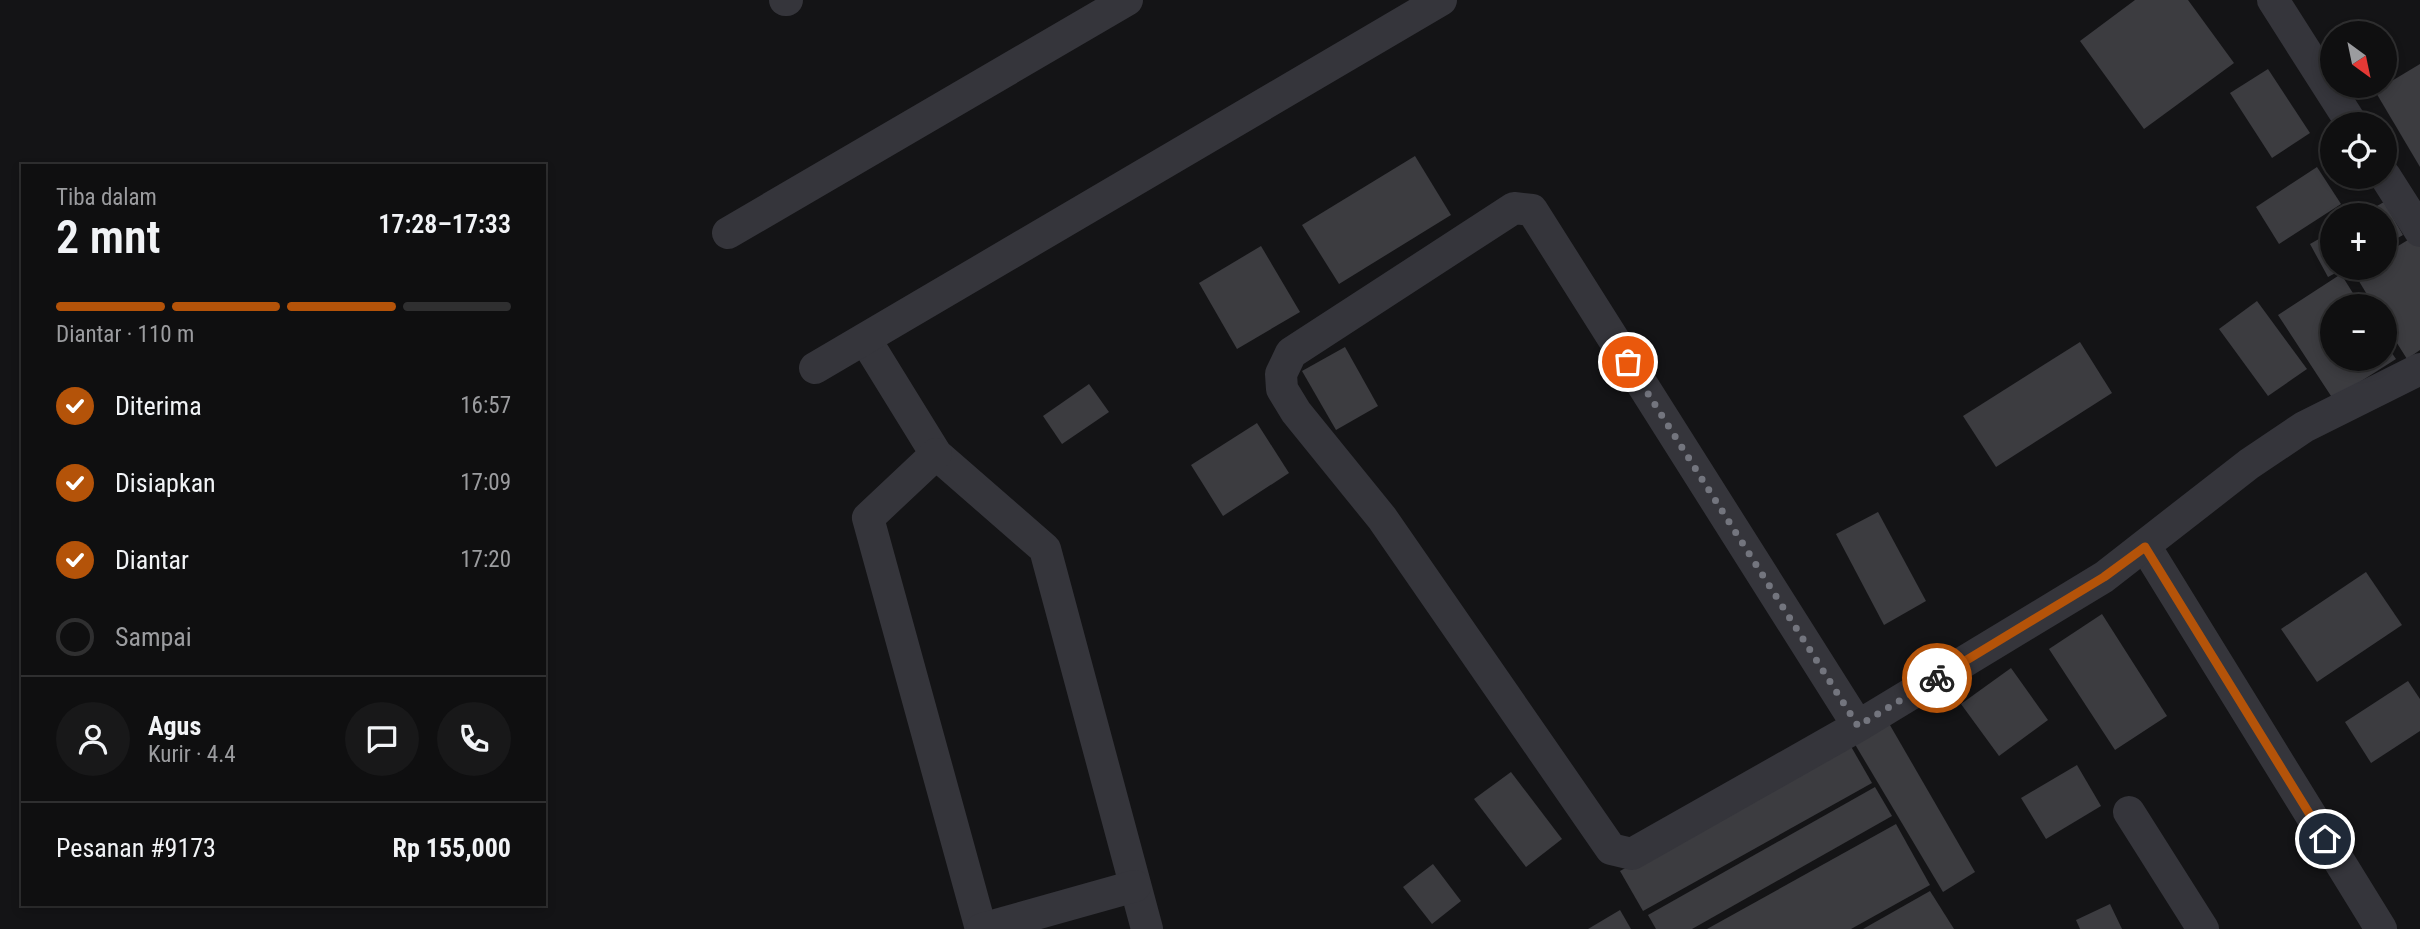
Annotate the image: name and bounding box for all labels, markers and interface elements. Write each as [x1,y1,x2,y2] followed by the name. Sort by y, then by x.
[2320,21,2398,98] north arrow
[2320,21,2397,371] map controls
[2320,112,2397,189] button: locate
[56,184,157,211] text: Tiba dalam
[2320,203,2397,280] button: +
[378,209,511,239] text: 17:28–17:33
[56,210,161,264] text: 2 mnt
[2320,294,2397,371] button: −
[56,321,194,348] text: Diantar · 110 m
[1598,332,1658,392] pin
[1609,343,1647,381] icon: bag
[56,387,94,425] icon: check
[115,391,202,421] text: Diterima
[460,392,511,419] text: 16:57
[56,464,94,502] icon: check
[115,468,216,498] text: Disiapkan
[460,469,511,496] text: 17:09
[56,541,94,579] icon: check
[115,545,189,575] text: Diantar
[460,546,511,573] text: 17:20
[115,622,192,652] text: Sampai
[1902,643,1972,713] courier
[1918,659,1956,697] icon: bike
[56,702,130,776] button: person
[345,702,419,776] button: chat
[437,702,511,776] button: phone
[148,711,201,741] text: Agus
[148,741,236,768] text: Kurir · 4.4
[2295,809,2355,869] pin
[2306,820,2344,858] icon: home
[56,833,216,863] text: Pesanan #9173
[393,833,511,863] text: Rp 155,000

